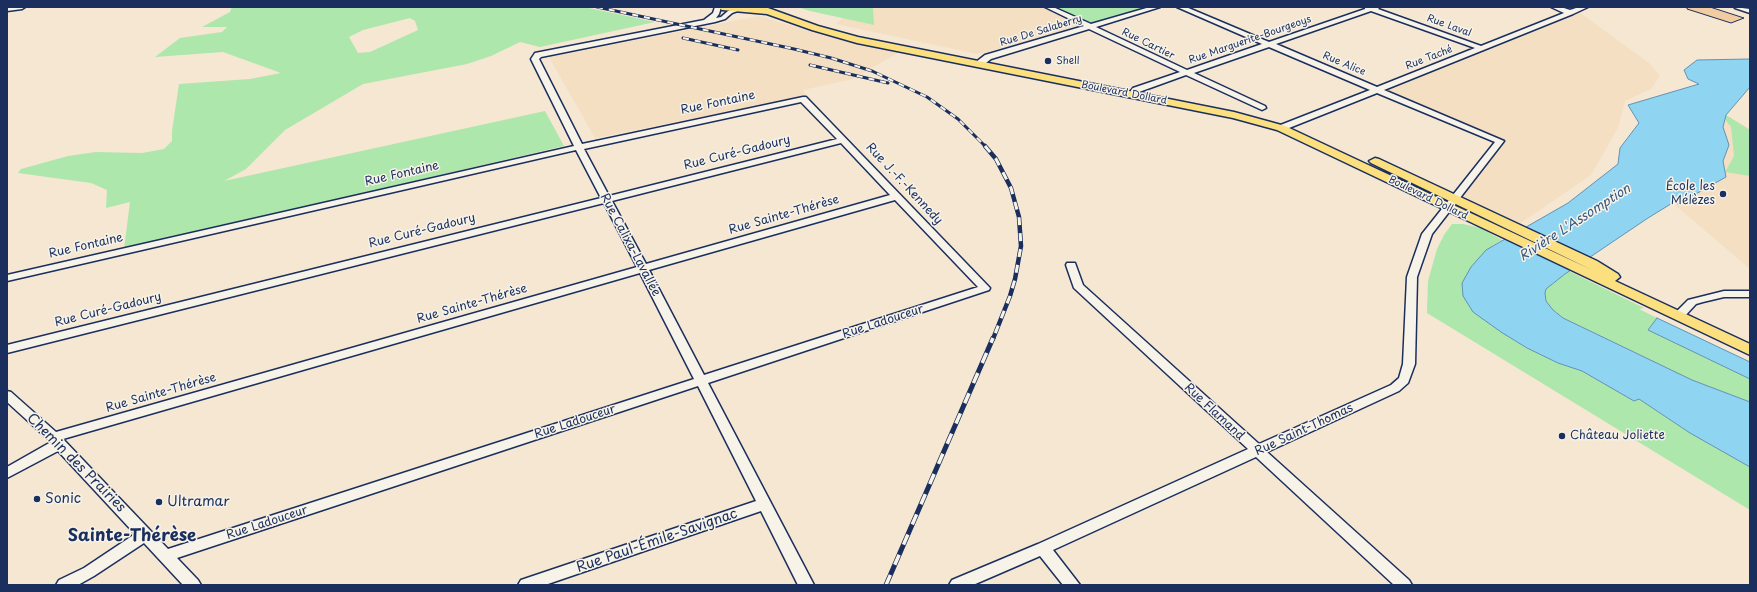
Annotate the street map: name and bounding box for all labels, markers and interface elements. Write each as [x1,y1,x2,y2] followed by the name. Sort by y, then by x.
[1425,12,1473,40] street label: Rue Laval
[998,13,1084,49] street label: Rue De Salaberry
[1187,13,1313,67] street label: Rue Marguerite-Bourgeoys
[1120,26,1176,62] street label: Rue Cartier
[1404,44,1454,72] street label: Rue Taché
[1321,50,1367,78] street label: Rue Alice
[1056,55,1080,67] place label: Shell
[1043,56,1053,66] marker: Shell
[1080,79,1168,107] street label: Boulevard Dollard
[679,88,757,118] street label: Rue Fontaine
[682,133,792,173] street label: Rue Curé-Gadoury
[863,140,945,228] street label: Rue J.-F.-Kennedy
[363,158,441,190] street label: Rue Fontaine
[1386,174,1470,222] street label: Boulevard Dollard
[1666,180,1715,208] place label: École les Mélèzes
[1516,181,1634,265] water label: Rivière L'Assomption
[1718,189,1728,199] marker: École les Mélèzes
[597,191,663,299] street label: Rue Calixa-Lavallée
[727,192,841,238] street label: Rue Sainte-Thérèse
[367,211,477,251] street label: Rue Curé-Gadoury
[47,230,125,262] street label: Rue Fontaine
[415,281,529,327] street label: Rue Sainte-Thérèse
[53,290,163,330] street label: Rue Curé-Gadoury
[841,302,925,342] street label: Rue Ladouceur
[104,370,218,416] street label: Rue Sainte-Thérèse
[1181,381,1247,443] street label: Rue Flamand
[1253,401,1355,459] street label: Rue Saint-Thomas
[533,402,617,442] street label: Rue Ladouceur
[23,410,129,516] street label: Chemin des Prairies
[1570,429,1665,443] place label: Château Joliette
[1557,431,1567,441] marker: Château Joliette
[45,491,81,507] place label: Sonic
[32,494,42,504] marker: Sonic
[167,494,230,510] place label: Ultramar
[154,497,164,507] marker: Ultramar
[225,503,309,543] street label: Rue Ladouceur
[574,506,740,576] street label: Rue Paul-Émile-Savignac
[68,526,196,546] district label: Sainte-Thérèse

